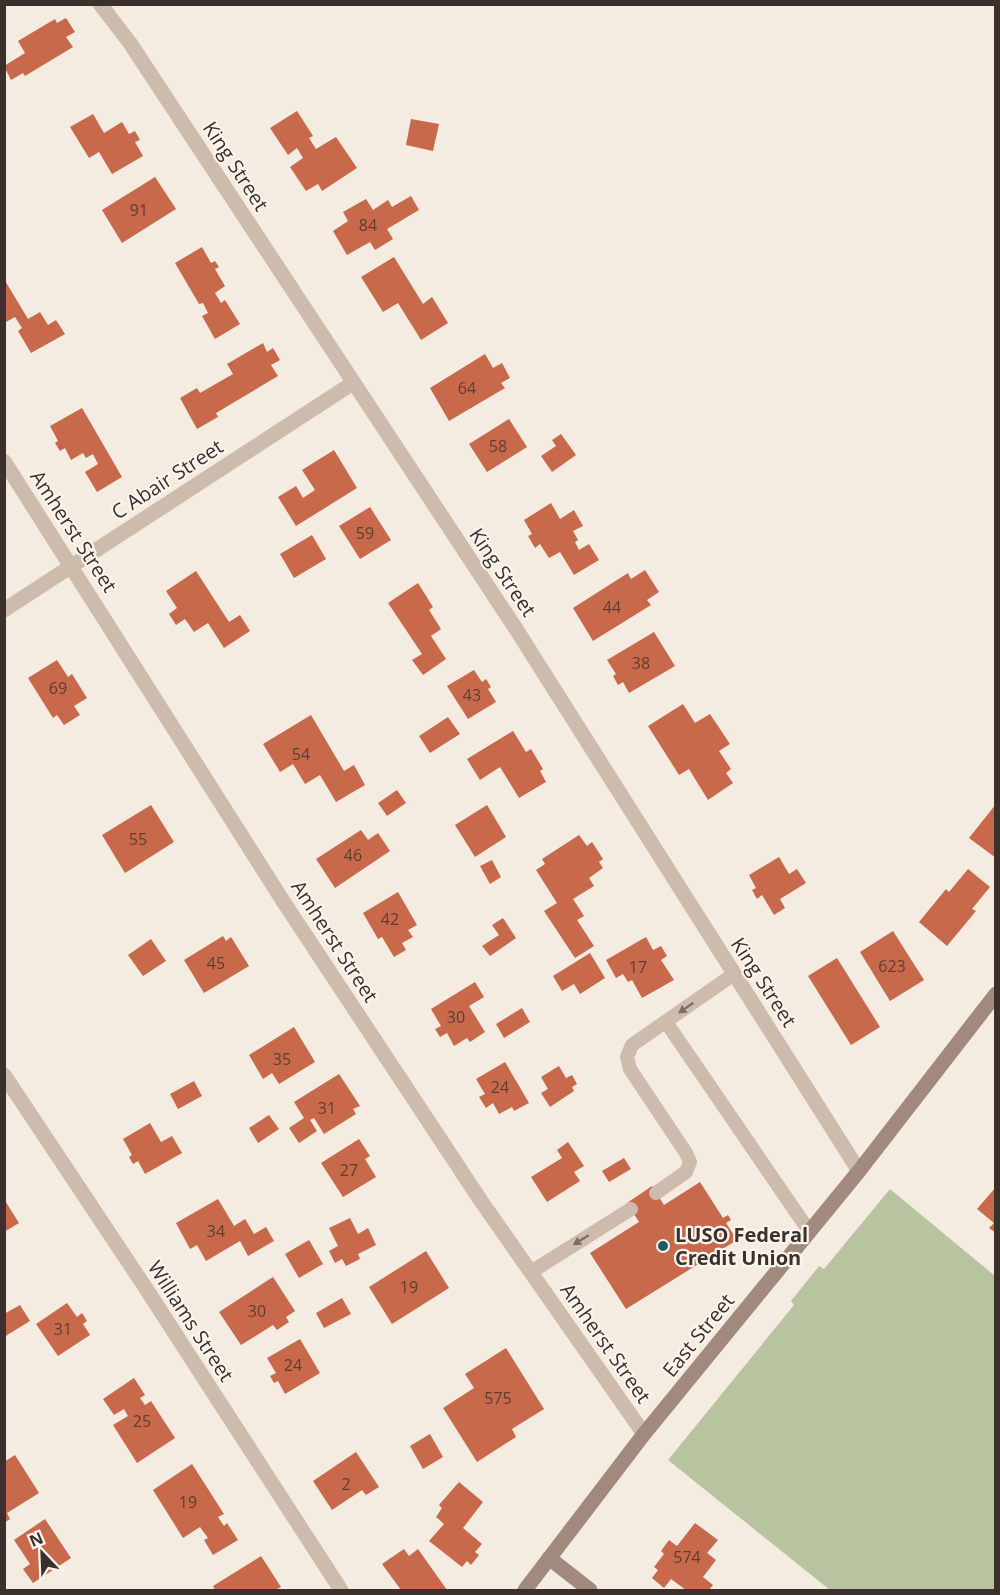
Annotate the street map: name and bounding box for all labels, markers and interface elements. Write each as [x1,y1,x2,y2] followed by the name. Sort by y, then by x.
[197,116,275,216] street label: King Street
[130,199,148,221] house number: 91
[359,214,377,236] house number: 84
[458,377,476,399] house number: 64
[106,433,228,525] street label: C Abair Street
[489,435,507,457] house number: 58
[24,465,124,597] street label: Amherst Street
[356,522,374,544] house number: 59
[463,522,543,622] street label: King Street
[603,596,621,618] house number: 44
[632,652,650,674] house number: 38
[49,677,67,699] house number: 69
[463,684,481,706] house number: 43
[292,743,310,765] house number: 54
[129,828,147,850] house number: 55
[344,844,362,866] house number: 46
[285,875,385,1007] street label: Amherst Street
[381,908,399,930] house number: 42
[725,932,803,1032] street label: King Street
[207,952,225,974] house number: 45
[878,955,906,977] house number: 623
[629,956,647,978] house number: 17
[679,1002,695,1014] one-way arrow
[447,1006,465,1028] house number: 30
[273,1048,291,1070] house number: 35
[491,1076,509,1098] house number: 24
[318,1097,336,1119] house number: 31
[340,1159,358,1181] house number: 27
[207,1220,225,1242] house number: 34
[675,1221,808,1271] place label: LUSO Federal Credit Union
[573,1235,589,1246] one-way arrow
[656,1239,670,1253] marker: LUSO Federal Credit Union
[142,1255,240,1387] street label: Williams Street
[400,1276,418,1298] house number: 19
[555,1278,657,1408] street label: Amherst Street
[656,1288,740,1382] street label: East Street
[248,1300,266,1322] house number: 30
[54,1318,72,1340] house number: 31
[284,1354,302,1376] house number: 24
[484,1387,512,1409] house number: 575
[133,1410,151,1432] house number: 25
[341,1473,351,1495] house number: 2
[179,1491,197,1513] house number: 19
[12,1523,72,1583] north arrow
[26,1527,46,1552] text: N
[673,1546,701,1568] house number: 574

